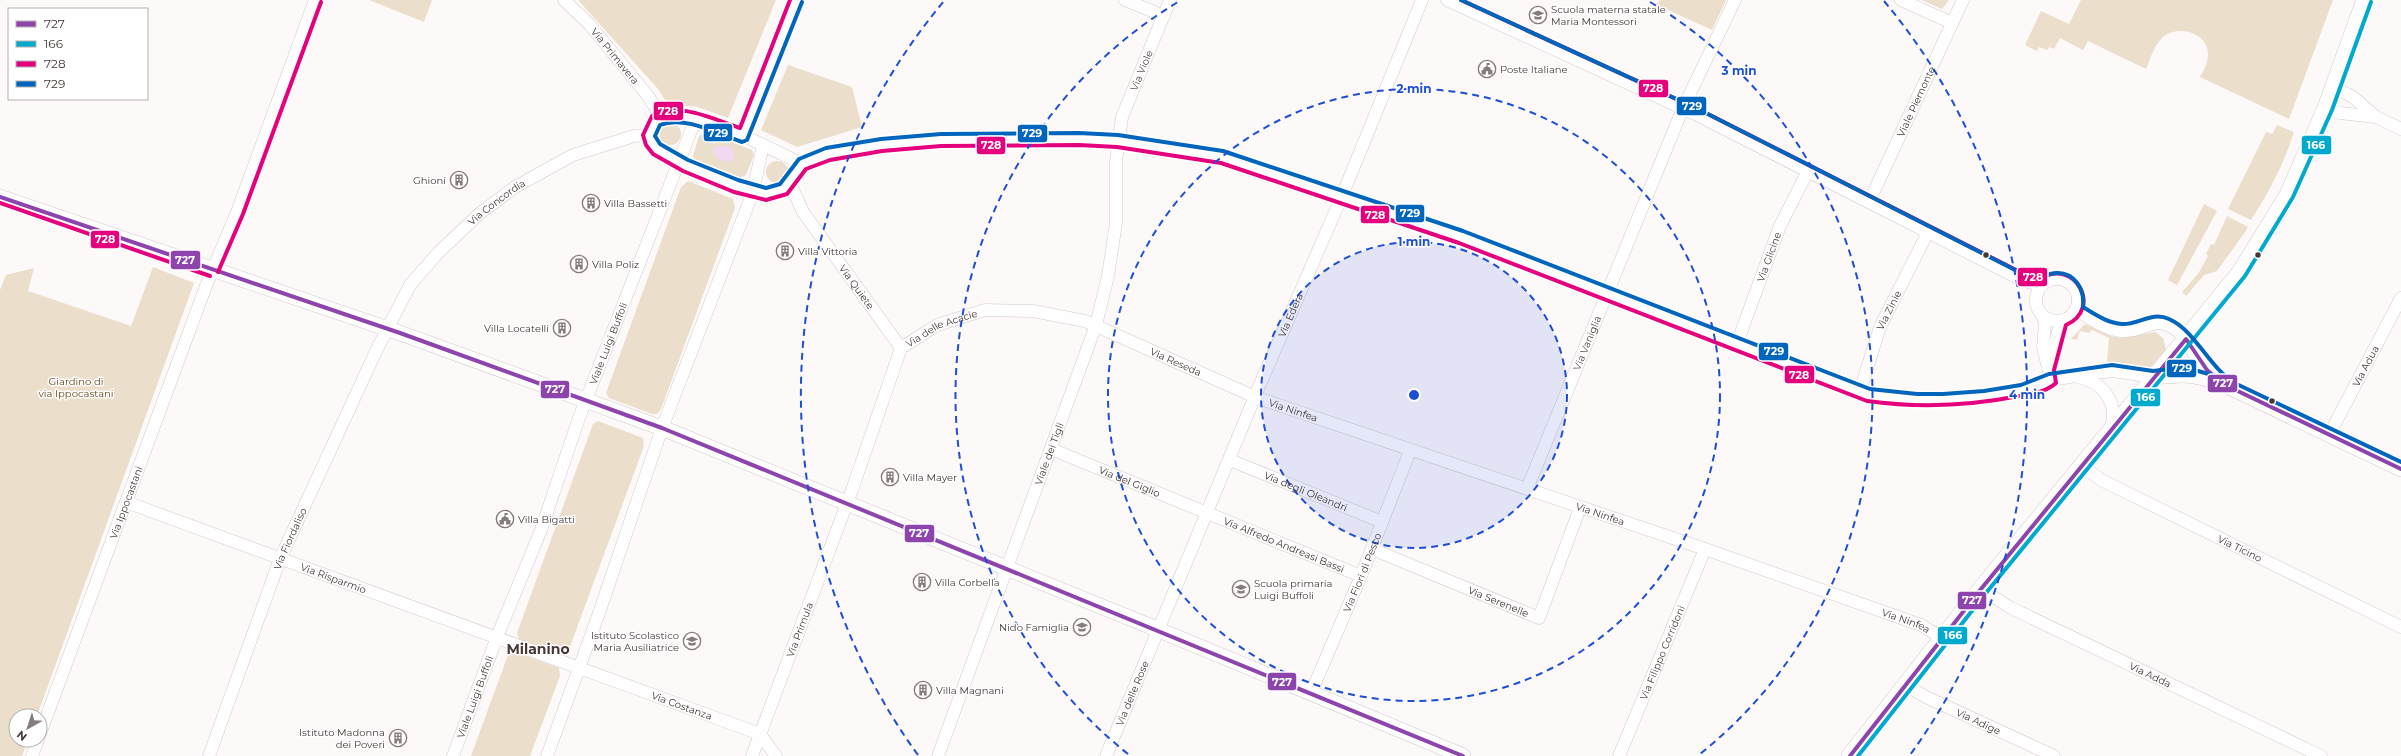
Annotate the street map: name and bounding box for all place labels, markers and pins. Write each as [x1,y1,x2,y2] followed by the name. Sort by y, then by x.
[1551,3,1666,28] place label: Scuola materna statale Maria Montessori
[1528,5,1548,25] school or university icon: Scuola materna statale Maria Montessori
[1477,59,1497,79] public building icon: Poste Italiane
[1500,63,1568,76] place label: Poste Italiane
[449,170,469,190] building icon: Ghioni
[413,174,446,187] place label: Ghioni
[581,193,601,213] building icon: Villa Bassetti
[604,197,667,210] place label: Villa Bassetti
[775,241,795,261] building icon: Villa Vittoria
[798,245,857,258] place label: Villa Vittoria
[1981,250,1991,260] unlabelled marker
[2253,250,2263,260] unlabelled marker
[569,254,589,274] building icon: Villa Poliz
[592,258,639,271] place label: Villa Poliz
[552,318,572,338] building icon: Villa Locatelli
[484,322,549,335] place label: Villa Locatelli
[1407,388,1421,402] centre of rings
[2267,396,2277,406] unlabelled marker
[880,467,900,487] building icon: Villa Mayer
[903,471,957,484] place label: Villa Mayer
[495,509,515,529] public building icon: Villa Bigatti
[518,513,575,526] place label: Villa Bigatti
[912,572,932,592] building icon: Villa Corbella
[935,576,1000,589] place label: Villa Corbella
[1254,577,1332,602] place label: Scuola primaria Luigi Buffoli
[1231,579,1251,599] school or university icon: Scuola primaria Luigi Buffoli
[1072,617,1092,637] school or university icon: Nido Famiglia
[999,621,1069,634] place label: Nido Famiglia
[591,629,679,654] place label: Istituto Scolastico Maria Ausiliatrice
[682,631,702,651] school or university icon: Istituto Scolastico Maria Ausiliatrice
[913,680,933,700] building icon: Villa Magnani
[936,684,1004,697] place label: Villa Magnani
[299,726,385,751] place label: Istituto Madonna dei Poveri
[388,728,408,748] building icon: Istituto Madonna dei Poveri

